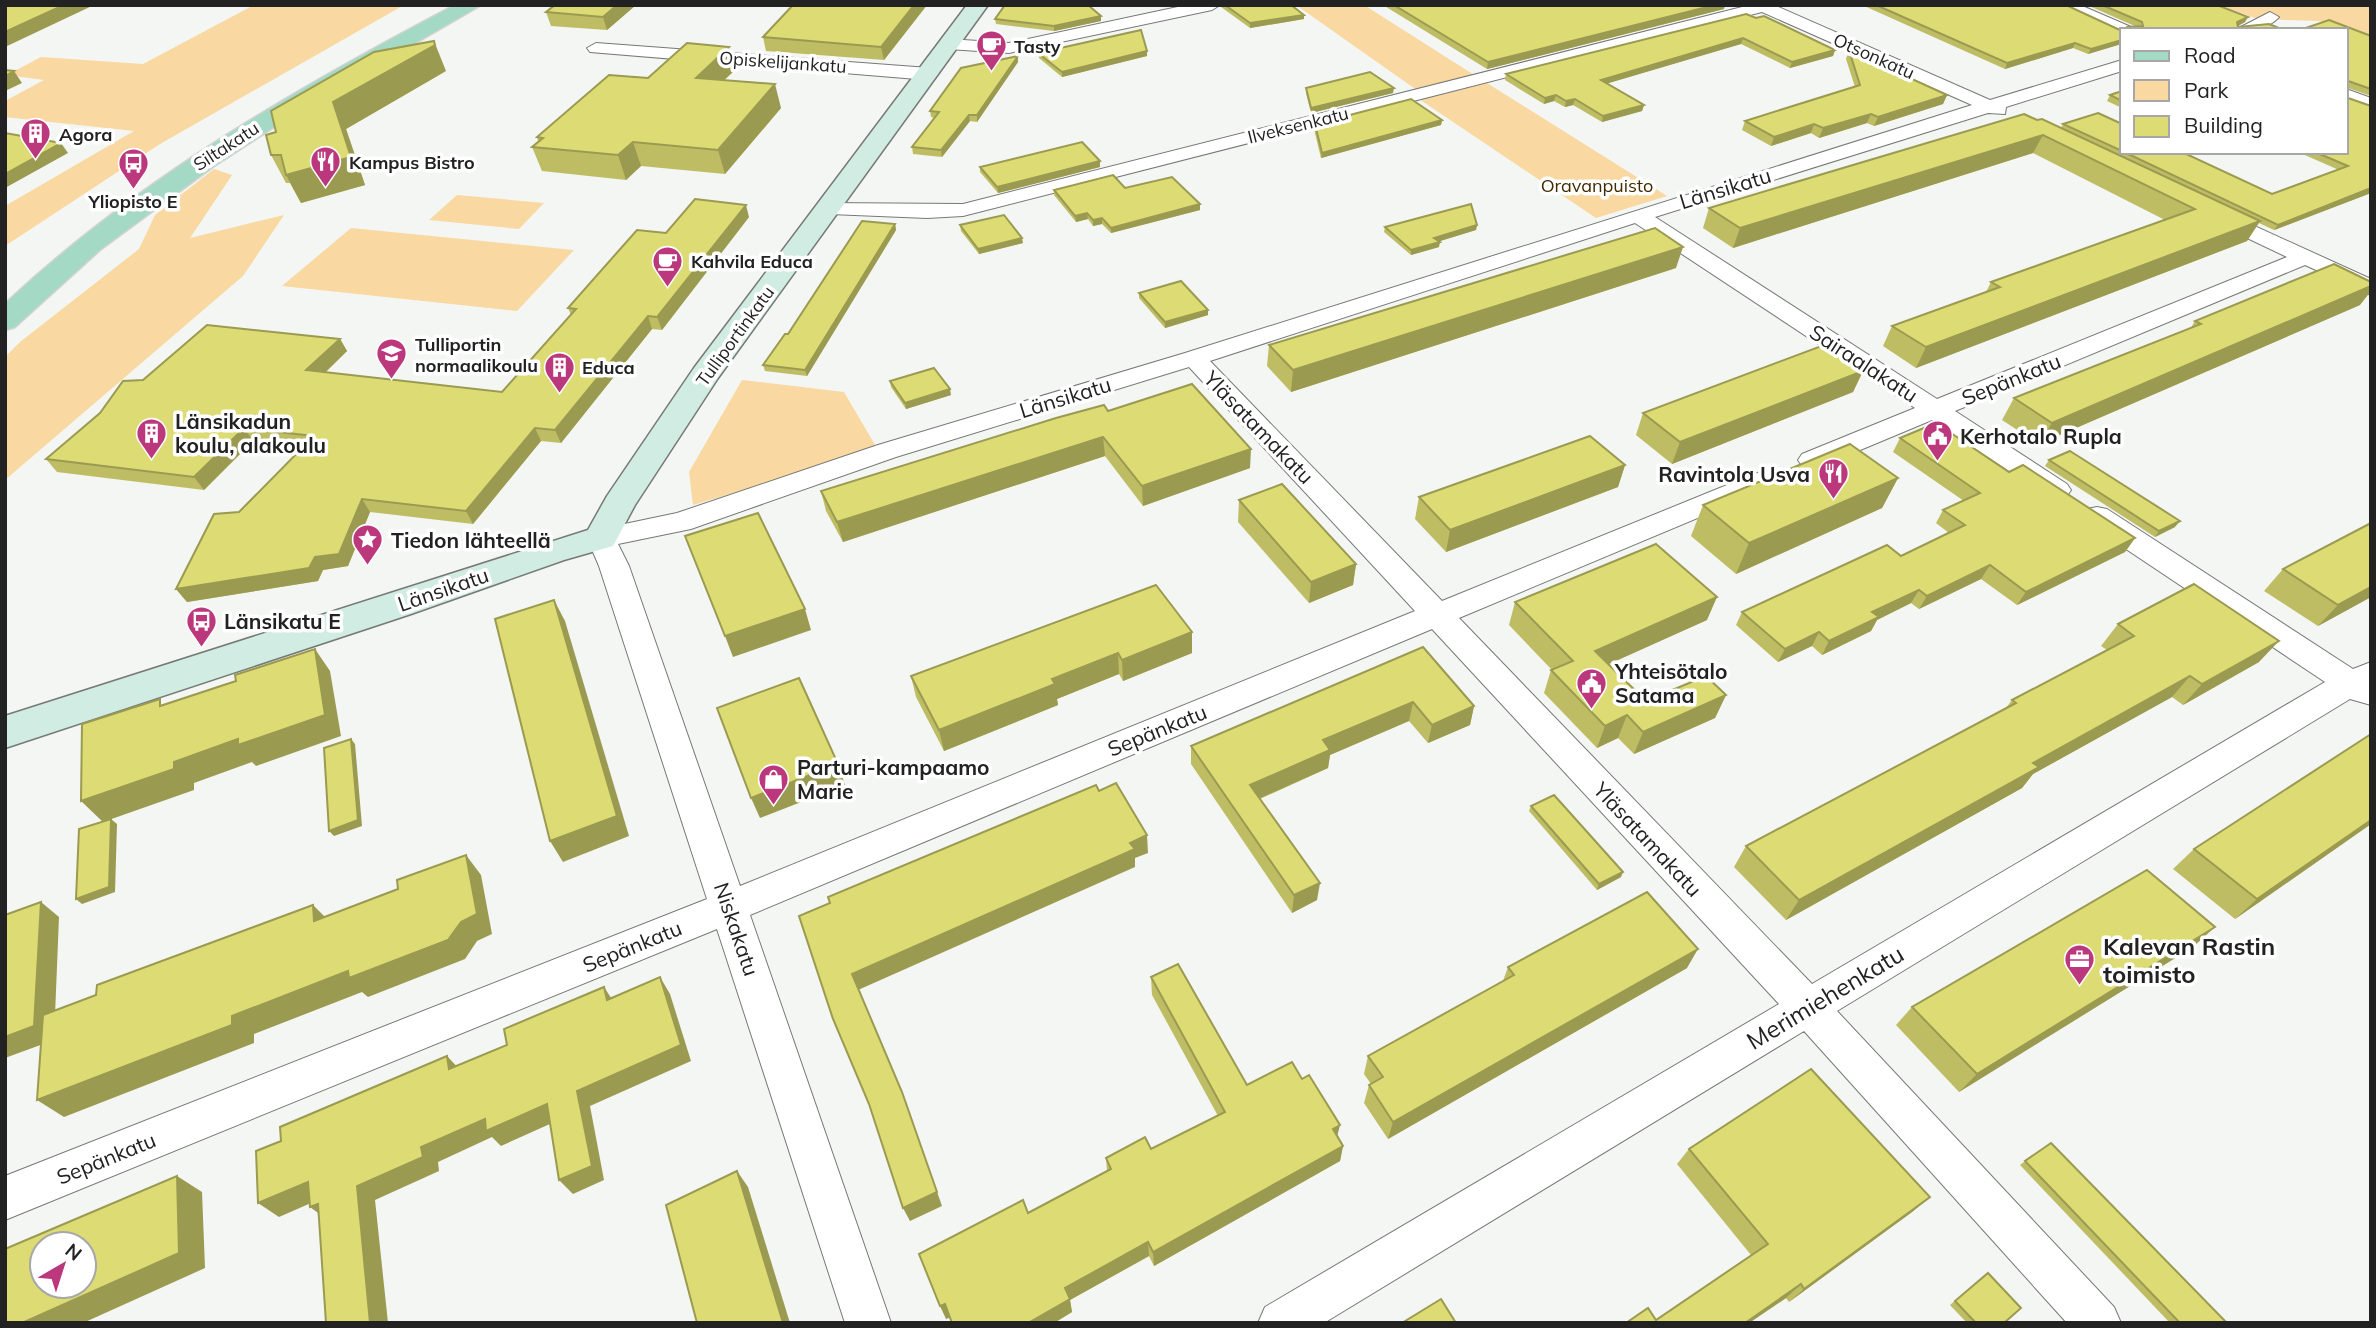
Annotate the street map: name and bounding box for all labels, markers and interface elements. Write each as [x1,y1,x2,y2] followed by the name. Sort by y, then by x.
[1830,28,1918,84] street label: Otsonkatu
[2120,28,2348,154] legend
[974,29,1008,73] cafe icon: Tasty
[1014,35,1061,58] place label: Tasty
[2184,42,2235,68] text: Road
[719,46,847,78] street label: Opiskelijankatu
[2184,77,2228,103] text: Park
[1245,101,1351,149] street label: Ilveksenkatu
[2184,112,2263,138] text: Building
[189,116,263,176] street label: Siltakatu
[19,117,53,161] building icon: Agora
[59,123,112,146] place label: Agora
[309,145,343,189] restaurant icon: Kampus Bistro
[116,146,150,190] bus stop icon: Yliopisto E
[349,151,475,174] place label: Kampus Bistro
[1676,162,1774,214] street label: Länsikatu
[1541,174,1653,197] park label: Oravanpuisto
[87,190,178,213] place label: Yliopisto E
[651,244,685,288] cafe icon: Kahvila Educa
[691,250,813,273] place label: Kahvila Educa
[691,281,779,391] street label: Tulliportinkatu
[1805,318,1923,408] street label: Sairaalakatu
[415,333,538,377] place label: Tulliportin normaalikoulu
[375,337,409,381] school or university icon: Tulliportin normaalikoulu
[1958,347,2064,411] street label: Sepänkatu
[542,350,576,394] building icon: Educa
[582,356,635,379] place label: Educa
[1198,364,1319,489] street label: Yläsatamakatu
[1016,371,1114,423] street label: Länsikatu
[175,408,326,458] place label: Länsikadun koulu, alakoulu
[135,416,169,460] building icon: Länsikadun koulu, alakoulu
[1920,419,1954,463] public building icon: Kerhotalo Rupla
[1960,423,2122,449] place label: Kerhotalo Rupla
[1816,457,1850,501] restaurant icon: Ravintola Usva
[1658,461,1810,487] place label: Ravintola Usva
[351,523,385,567] place icon: Tiedon lähteellä
[391,527,551,553] place label: Tiedon lähteellä
[394,561,492,617] street label: Länsikatu
[184,604,218,648] bus stop icon: Länsikatu E
[224,608,341,634] place label: Länsikatu E
[1614,658,1727,708] place label: Yhteisötalo Satama
[1575,666,1609,710] public building icon: Yhteisötalo Satama
[1104,698,1210,762] street label: Sepänkatu
[797,754,990,804] place label: Parturi-kampaamo Marie
[757,762,791,806] shop icon: Parturi-kampaamo Marie
[1588,776,1708,902] street label: Yläsatamakatu
[709,879,765,979] street label: Niskakatu
[579,914,685,978] street label: Sepänkatu
[2103,931,2275,989] place label: Kalevan Rastin toimisto
[1741,938,1909,1056] street label: Merimiehenkatu
[2063,943,2097,987] office icon: Kalevan Rastin toimisto
[53,1126,159,1190] street label: Sepänkatu
[28,1230,98,1300] north arrow
[61,1238,87,1266] text: N

